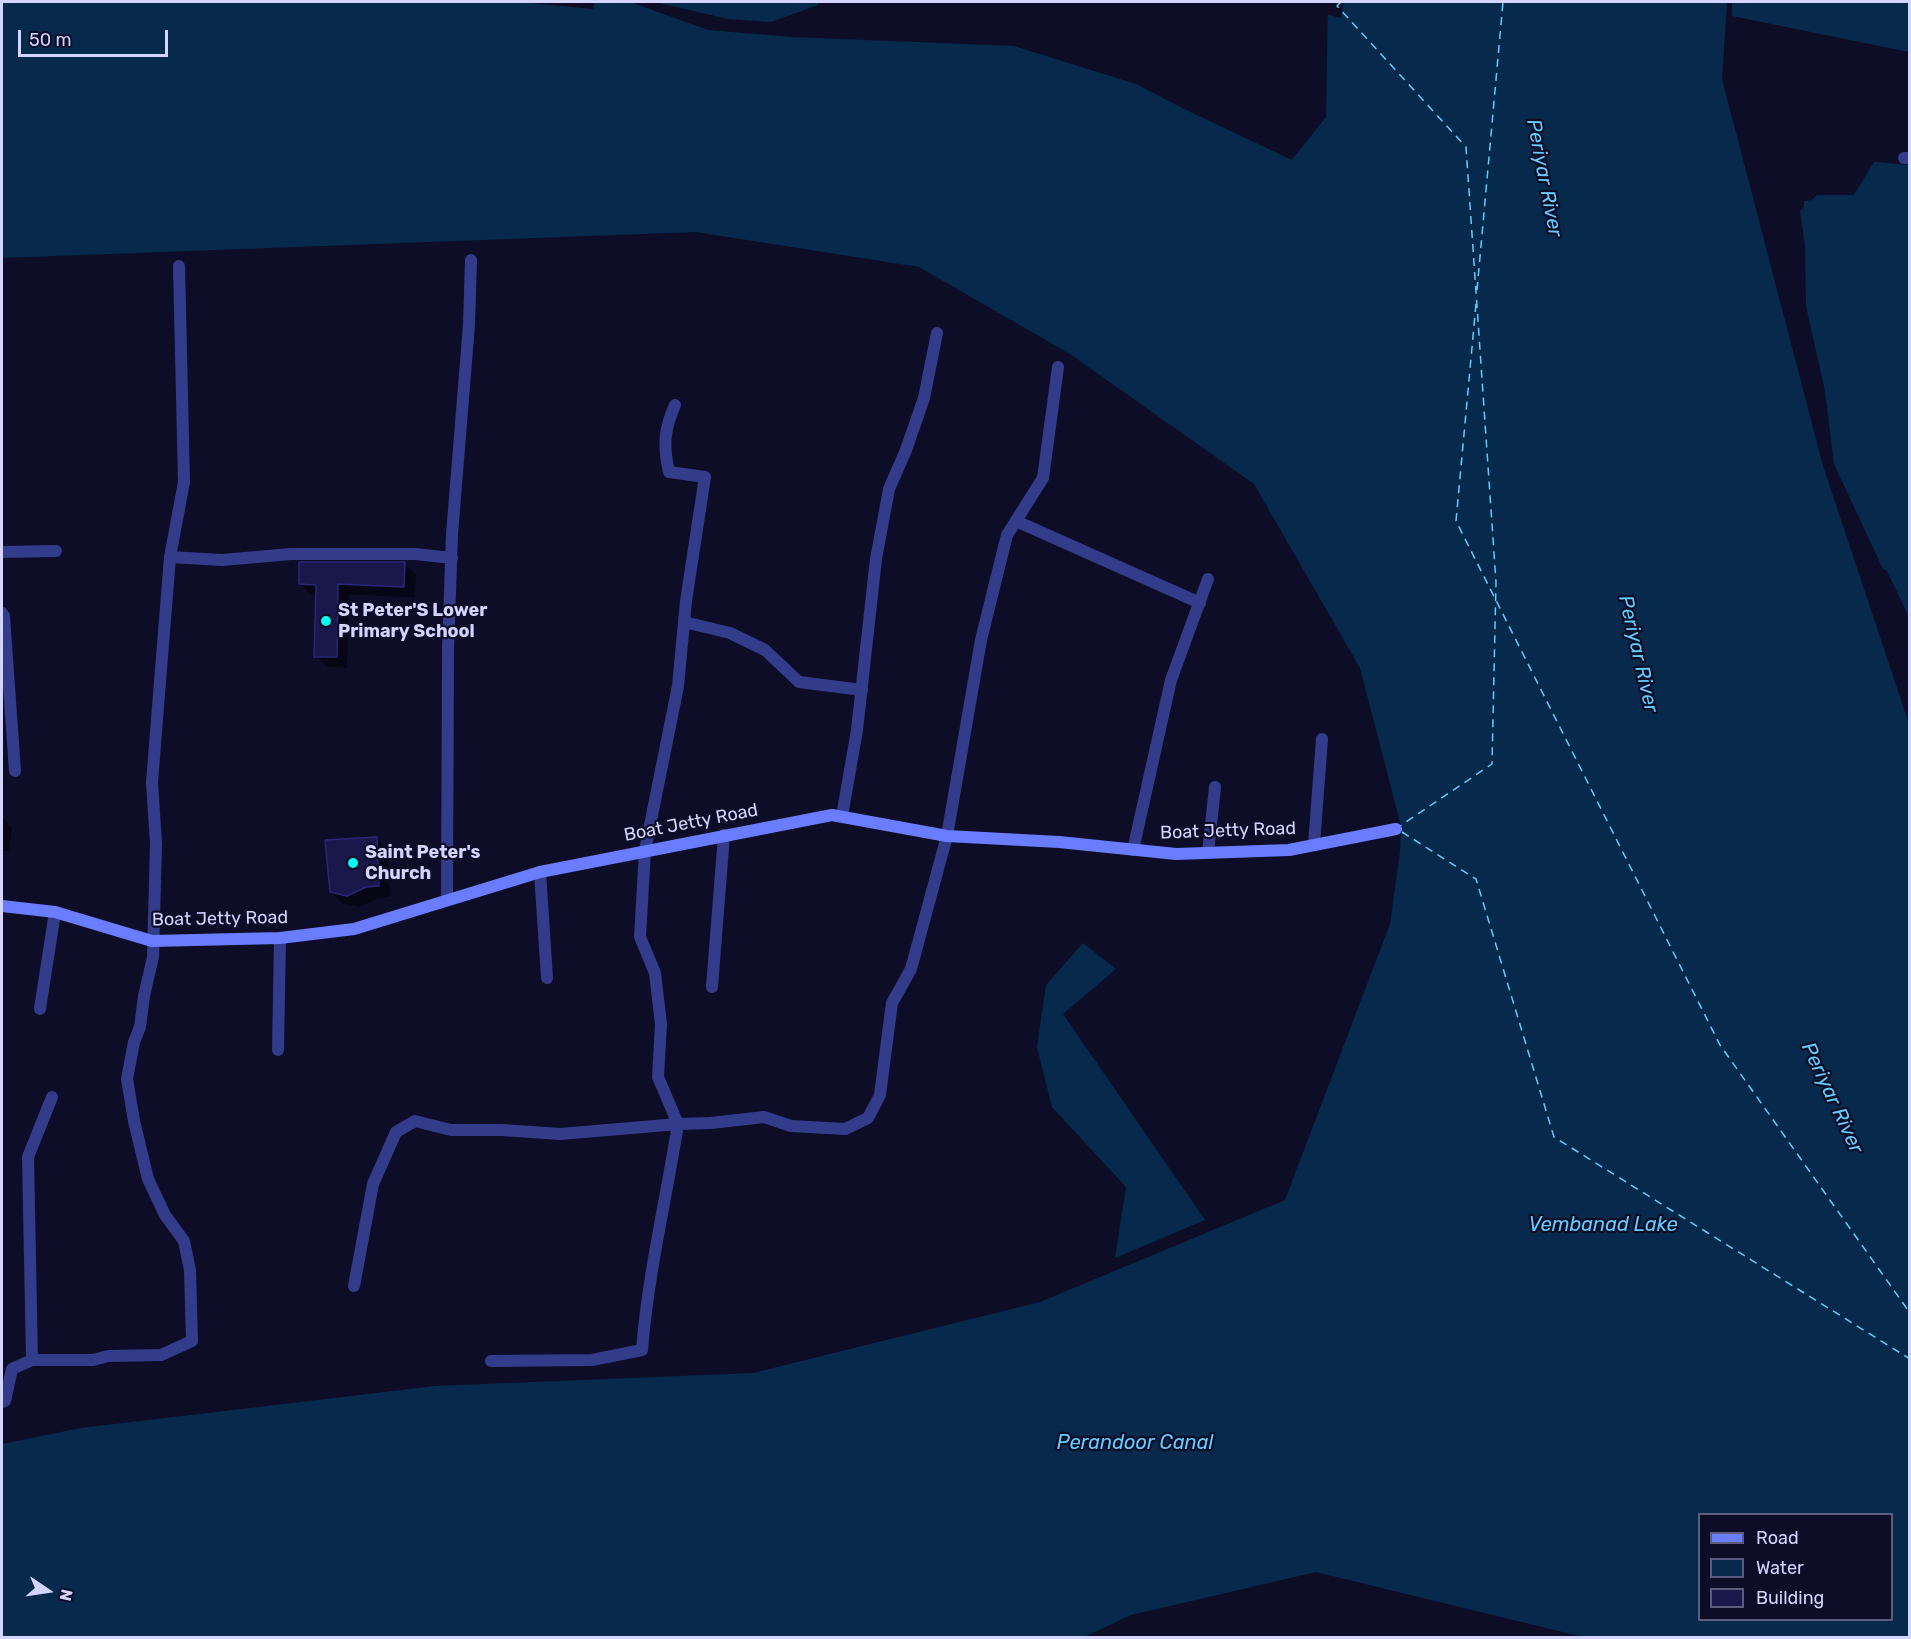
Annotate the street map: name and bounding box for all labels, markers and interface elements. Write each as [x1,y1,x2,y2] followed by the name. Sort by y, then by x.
[21,18,171,56] scale bar
[29,29,72,51] text: 50 m
[1521,117,1567,239] water label: Periyar River
[1613,593,1663,715] water label: Periyar River
[338,600,487,642] place label: St Peter'S Lower Primary School
[319,614,333,628] marker: St Peter'S Lower Primary School
[622,799,760,847] street label: Boat Jetty Road
[1160,818,1296,844] street label: Boat Jetty Road
[365,842,480,884] place label: Saint Peter's Church
[346,856,360,870] marker: Saint Peter's Church
[152,907,288,931] street label: Boat Jetty Road
[1796,1039,1868,1157] water label: Periyar River
[1528,1213,1678,1237] water label: Vembanad Lake
[1057,1431,1213,1455] water label: Perandoor Canal
[1698,1513,1893,1621] legend
[1756,1527,1799,1549] text: Road
[1756,1557,1804,1579] text: Water
[18,1561,78,1621] north arrow
[55,1587,77,1603] text: N
[1756,1587,1824,1609] text: Building

